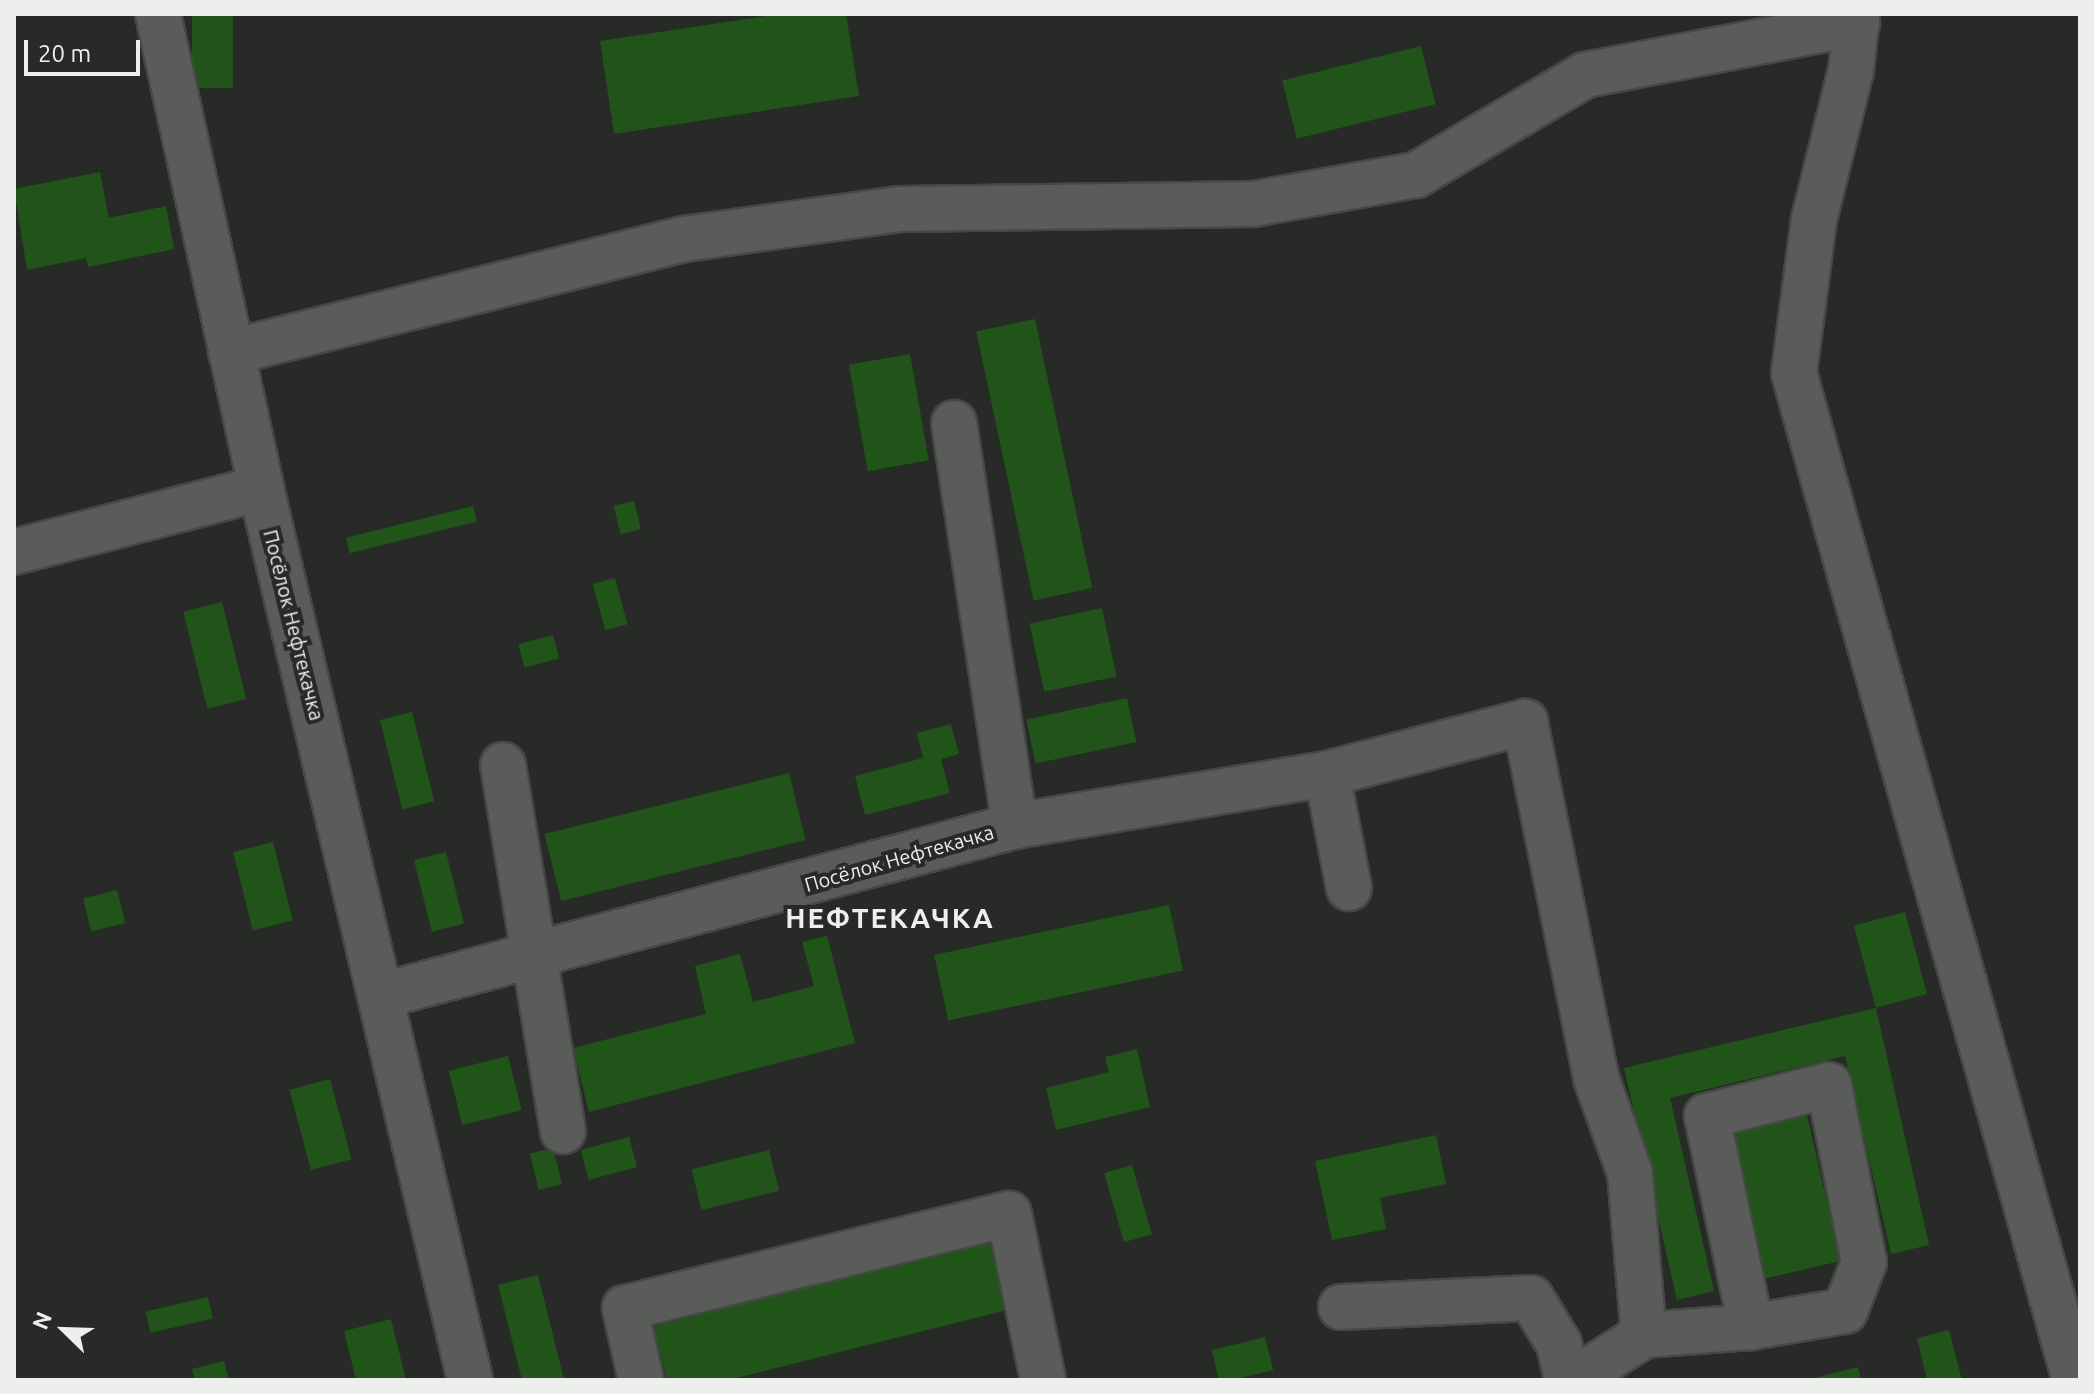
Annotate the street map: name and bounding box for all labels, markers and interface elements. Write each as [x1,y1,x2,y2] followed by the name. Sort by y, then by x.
[28,24,144,74] scale bar
[38,40,91,67] text: 20 m
[259,527,329,723] street label: Посёлок Нефтекачка
[802,819,996,897] street label: Посёлок Нефтекачка
[785,901,995,935] district label: НЕФТЕКАЧКА
[24,1290,104,1370] north arrow
[27,1308,56,1333] text: N

